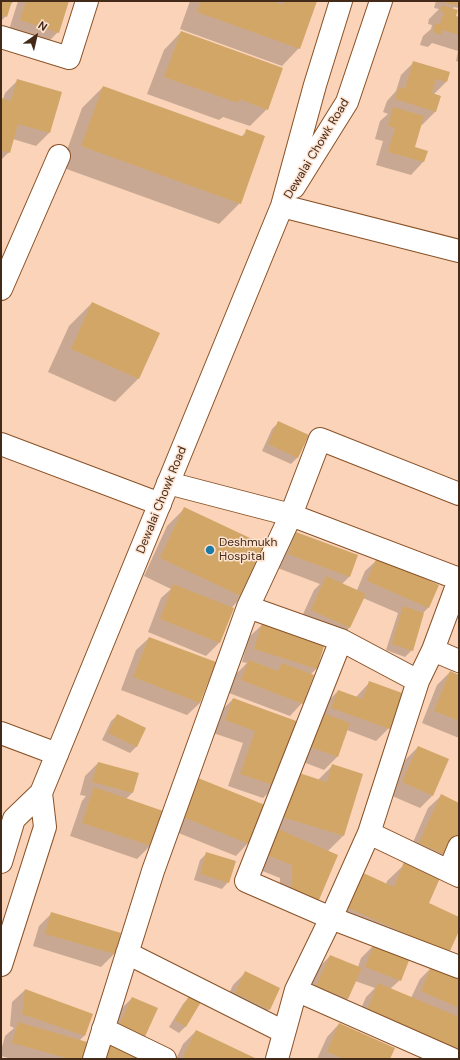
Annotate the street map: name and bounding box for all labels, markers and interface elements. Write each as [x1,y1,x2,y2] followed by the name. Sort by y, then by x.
[16,16,56,56] north arrow
[35,18,50,34] text: N
[281,96,353,202] street label: Dewalai Chowk Road
[134,444,190,556] street label: Dewalai Chowk Road
[219,536,278,564] place label: Deshmukh Hospital
[204,544,216,556] marker: Deshmukh Hospital

